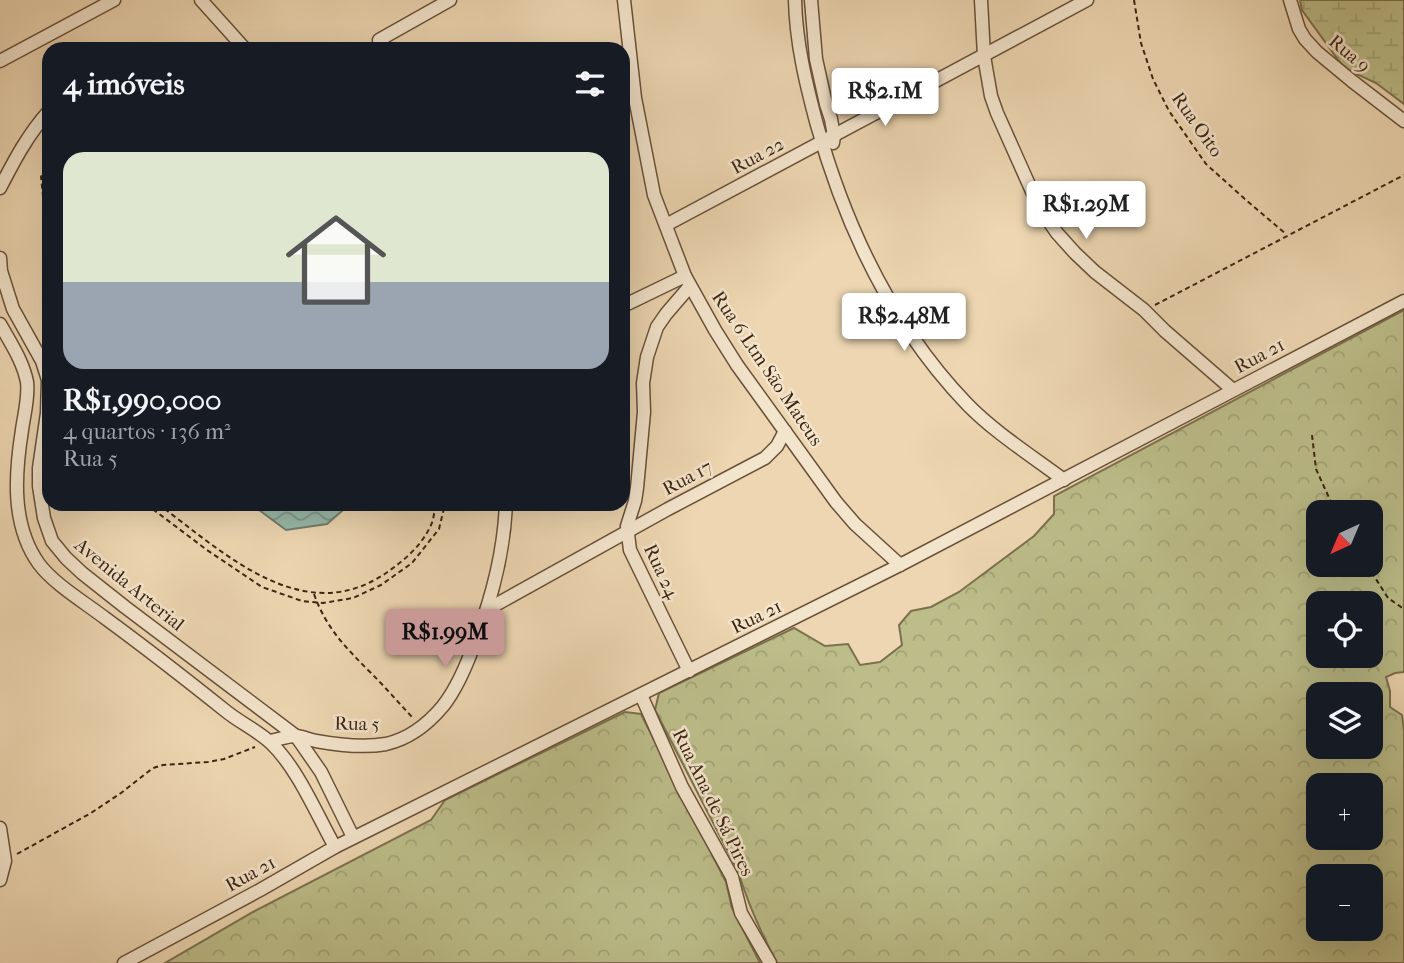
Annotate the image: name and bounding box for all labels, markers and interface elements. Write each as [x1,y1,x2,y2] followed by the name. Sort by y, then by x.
[1324,30,1374,77] street label: Rua 9
[571,65,609,103] icon: filters
[63,67,185,102] text: 4 imóveis
[828,68,942,128] pin: R$2.1M
[848,77,922,104] text: R$2.1M
[1167,88,1228,162] street label: Rua Oito
[727,133,788,179] street label: Rua 22
[1021,182,1151,241] pin: R$1.29M
[1043,190,1129,217] text: R$1.29M
[273,197,399,323] icon: home
[707,287,827,450] street label: Rua 6 Ltm São Mateus
[839,294,969,353] pin: R$2.48M
[858,302,950,329] text: R$2.48M
[1231,334,1288,378] street label: Rua 21
[63,383,222,418] text: R$1,990,000
[63,418,231,445] text: 4 quartos · 136 m²
[63,445,118,472] text: Rua 5
[659,456,716,500] street label: Rua 17
[1306,500,1382,578] north arrow
[1306,500,1383,941] map controls
[69,533,189,636] street label: Avenida Arterial
[639,540,684,603] street label: Rua 24
[1306,591,1383,668] button: locate
[728,595,785,639] street label: Rua 21
[380,610,510,669] pin: R$1.99M
[402,618,488,645] text: R$1.99M
[1306,682,1383,759] button: layers
[334,713,380,735] street label: Rua 5
[668,725,758,880] street label: Rua Ana de Sá Pires
[1306,773,1383,850] button: +
[222,851,279,897] street label: Rua 21
[1306,864,1383,941] button: −

